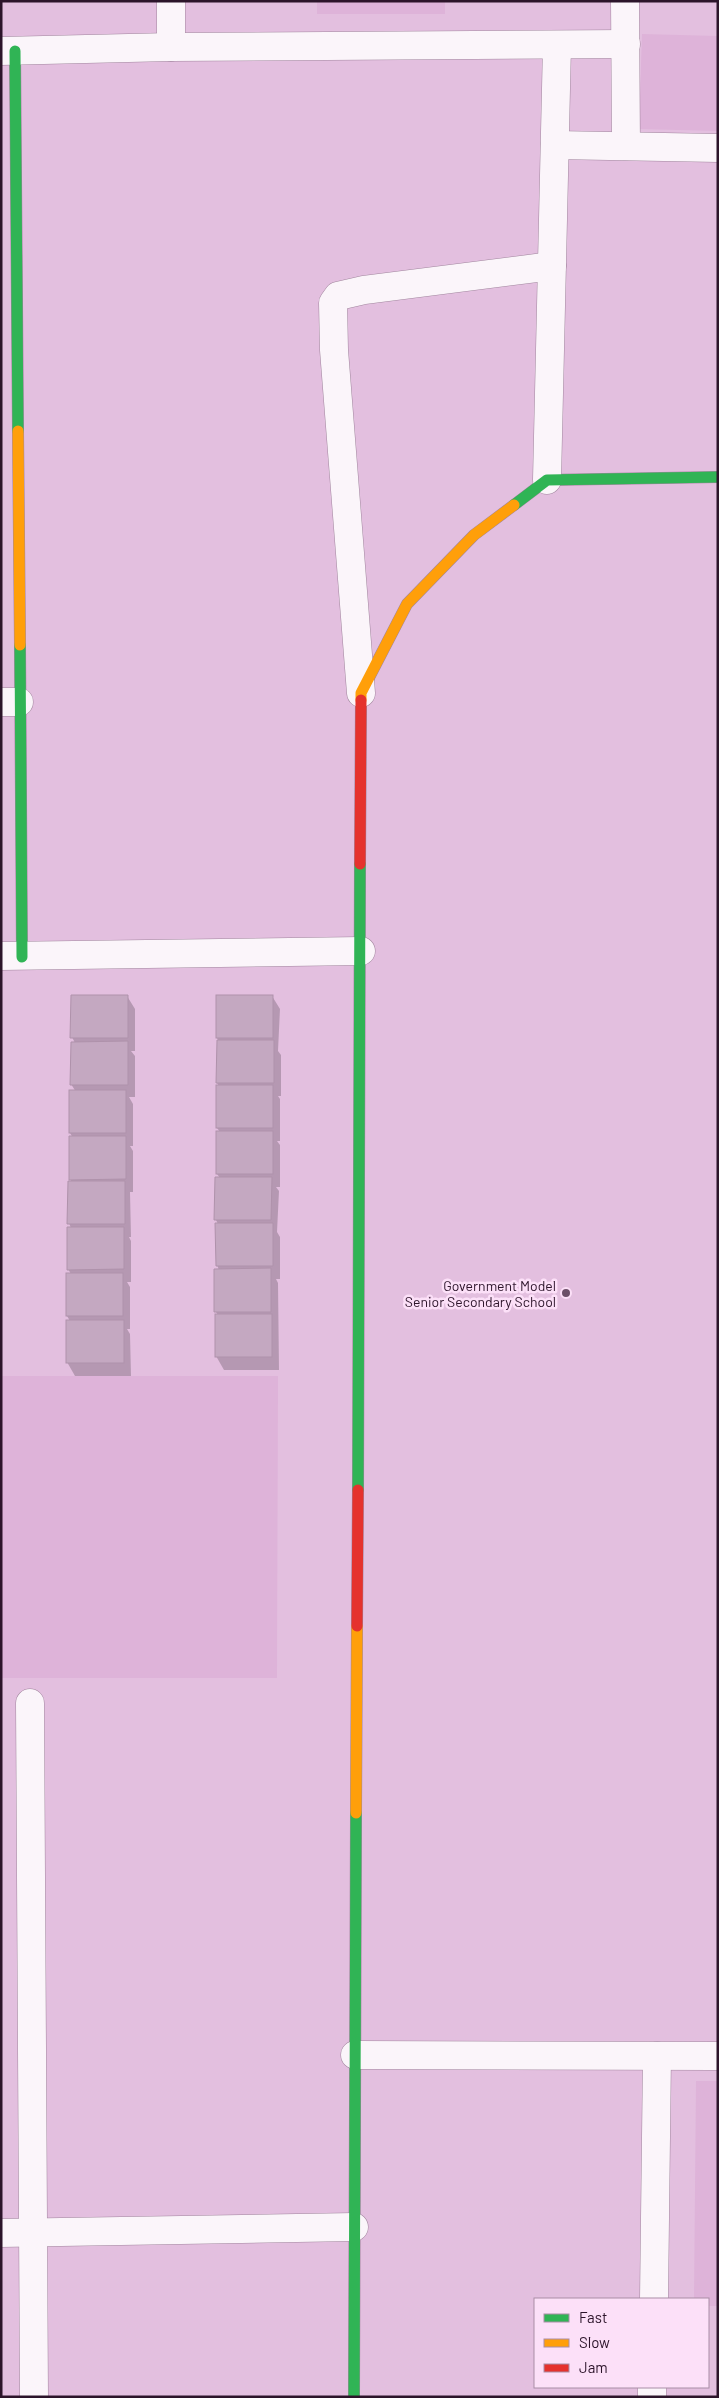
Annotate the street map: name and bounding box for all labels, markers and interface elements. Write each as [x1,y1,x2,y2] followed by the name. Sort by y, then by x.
[405,1277,556,1310] place label: Government Model Senior Secondary School
[560,1287,572,1299] marker: Government Model Senior Secondary School
[534,2298,709,2388] legend
[579,2308,607,2326] text: Fast
[579,2333,610,2351] text: Slow
[579,2358,608,2376] text: Jam

